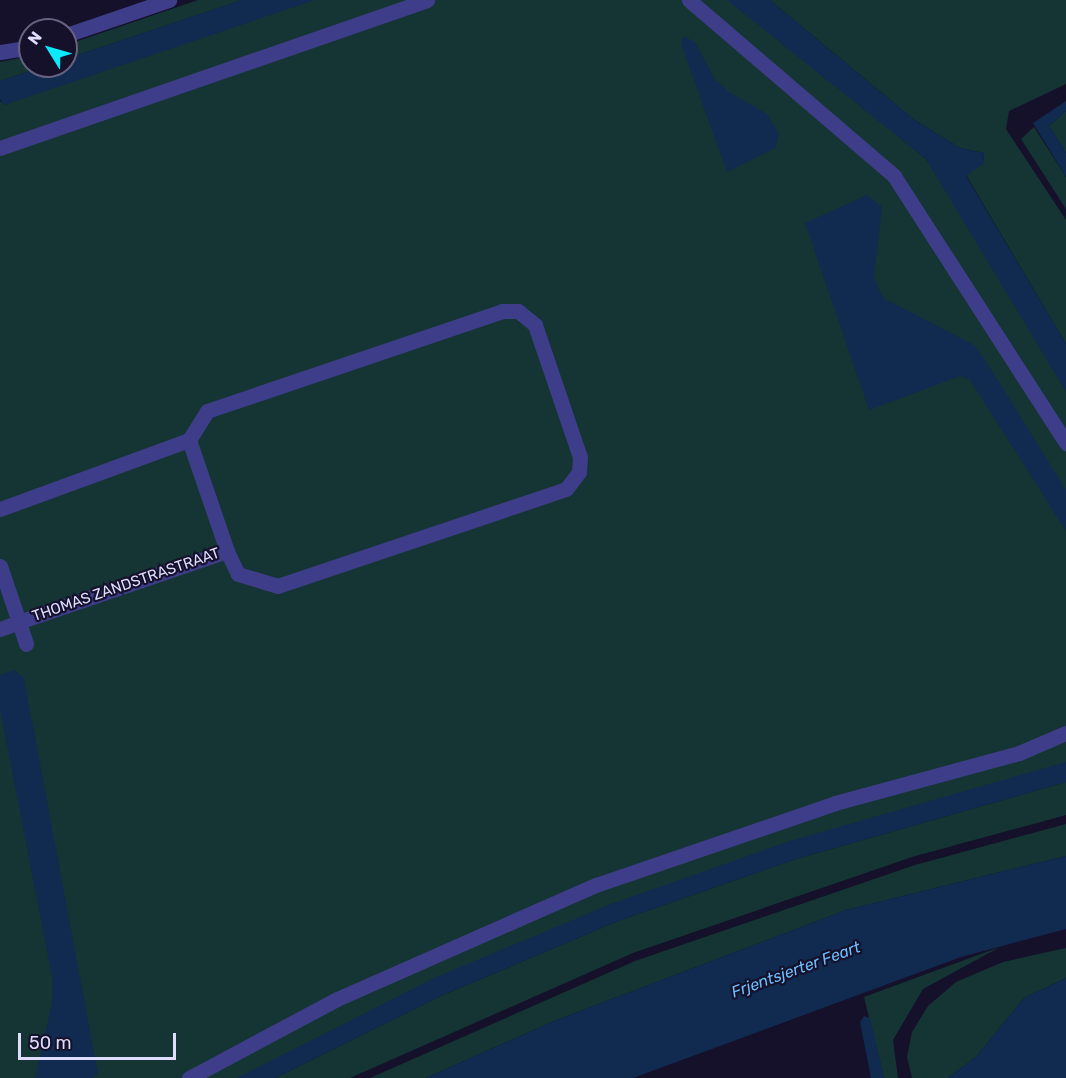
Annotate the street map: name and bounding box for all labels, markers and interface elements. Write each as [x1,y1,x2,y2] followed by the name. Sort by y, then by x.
[18,18,78,78] north arrow
[24,28,46,48] text: N
[30,544,222,626] street label: THOMAS ZANDSTRASTRAAT
[729,938,863,1002] water label: Frjentsjerter Feart
[21,1021,178,1059] scale bar
[29,1032,72,1054] text: 50 m

